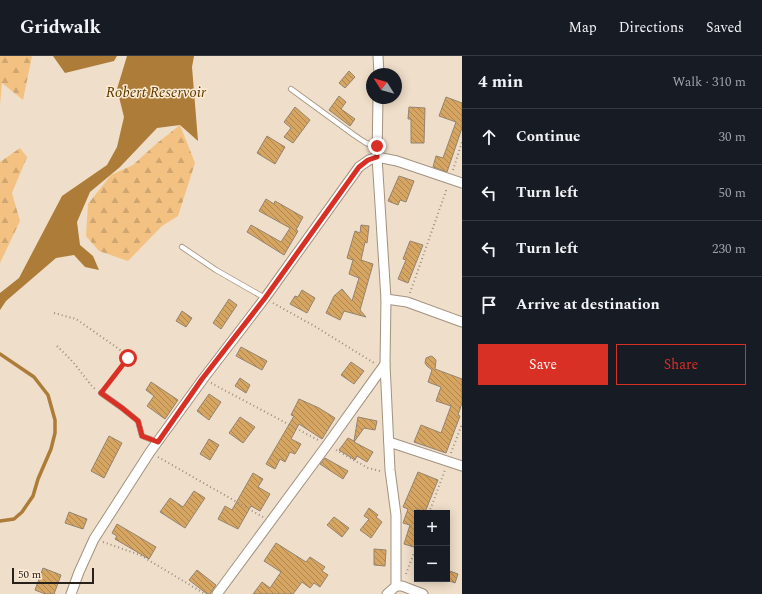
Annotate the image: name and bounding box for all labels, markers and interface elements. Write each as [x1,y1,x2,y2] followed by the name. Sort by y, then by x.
[20,13,101,42] text: Gridwalk
[569,17,597,38] text: Map
[619,17,684,38] text: Directions
[706,17,742,38] text: Saved
[366,68,402,104] north arrow
[478,69,523,95] text: 4 min
[672,72,746,92] text: Walk · 310 m
[106,81,207,104] water label: Robert Reservoir
[516,125,581,148] text: Continue
[478,126,500,148] icon: ahead
[719,127,746,147] text: 30 m
[368,137,386,155] route end
[516,181,578,204] text: Turn left
[478,182,500,204] icon: left
[719,183,746,203] text: 50 m
[516,237,578,260] text: Turn left
[478,238,500,260] icon: left
[712,239,746,259] text: 230 m
[516,293,660,316] text: Arrive at destination
[478,294,500,316] icon: arrive
[478,344,608,385] button: Save
[616,344,746,385] button: Share
[119,349,137,367] route start
[414,510,450,582] map controls
[414,510,450,546] button: +
[414,546,450,582] button: −
[12,566,94,585] scale bar
[18,566,41,583] text: 50 m

